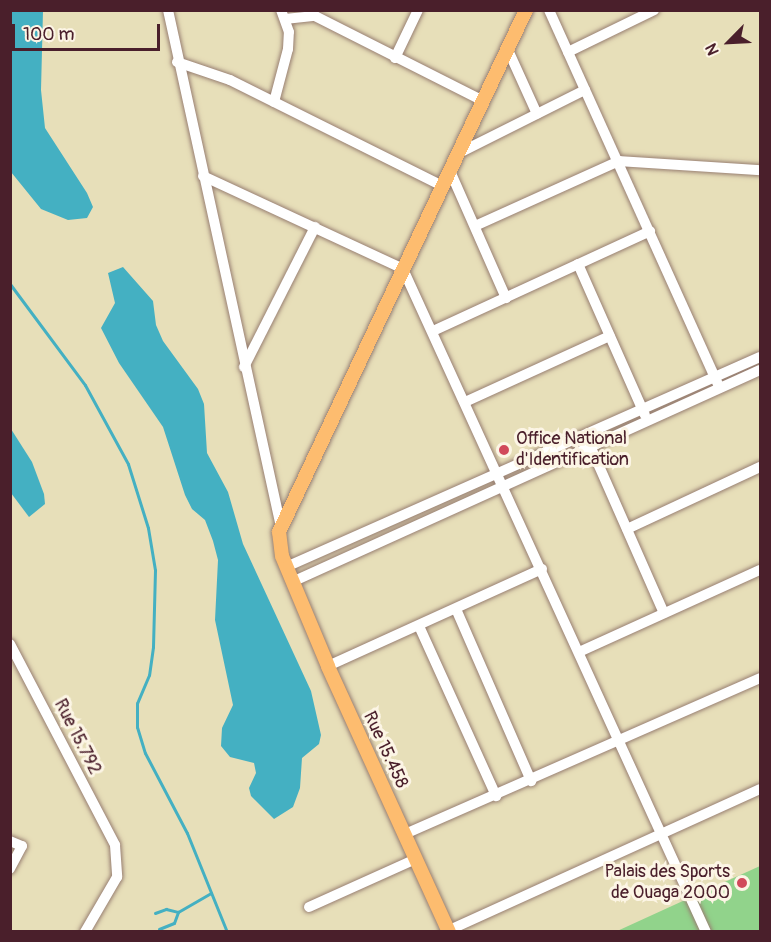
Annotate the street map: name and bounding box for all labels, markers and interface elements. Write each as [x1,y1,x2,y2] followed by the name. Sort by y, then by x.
[15,12,164,50] scale bar
[699,12,759,72] north arrow
[23,23,75,46] text: 100 m
[701,40,724,58] text: N
[516,429,629,472] place label: Office National d'Identification
[497,443,511,457] marker: Office National d'Identification
[49,696,105,778] street label: Rue 15.792
[358,708,412,792] street label: Rue 15.458
[604,862,730,904] place label: Palais des Sports de Ouaga 2000
[735,876,749,890] marker: Palais des Sports de Ouaga 2000

